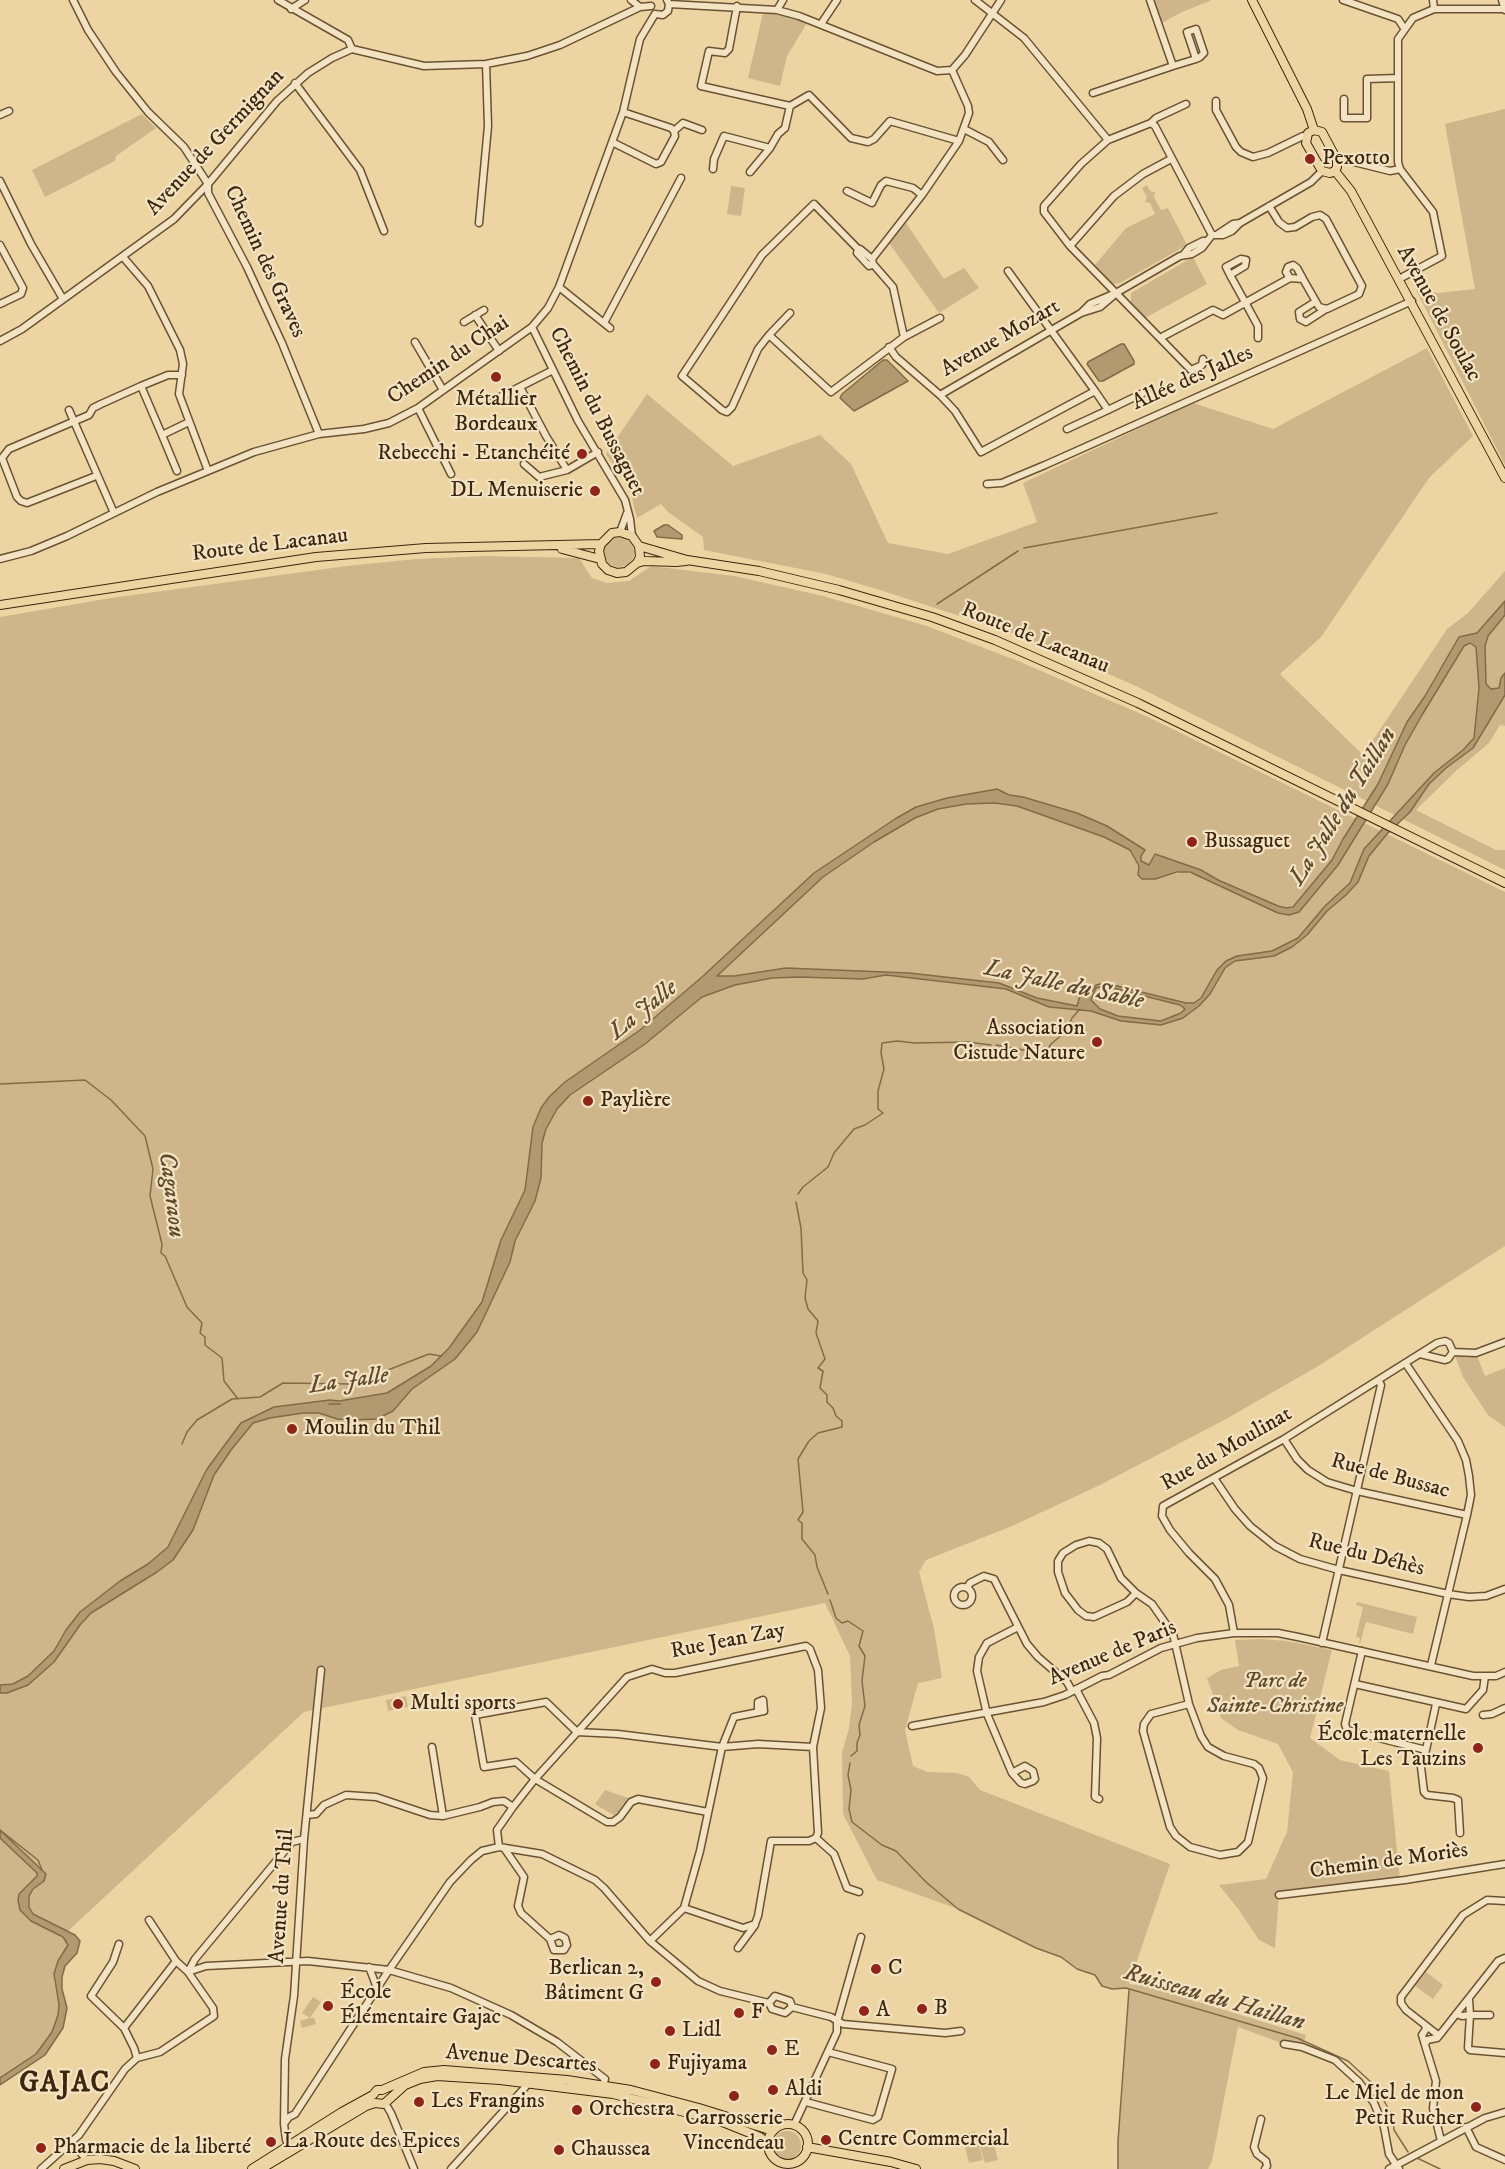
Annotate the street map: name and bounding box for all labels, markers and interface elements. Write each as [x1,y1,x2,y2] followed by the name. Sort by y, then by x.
[141,64,291,222] street label: Avenue de Germignan
[1322,146,1390,172] place label: Pexotto
[1303,152,1317,166] marker: Pexotto
[217,182,311,342] street label: Chemin des Graves
[1390,241,1486,387] street label: Avenue de Soulac
[937,294,1065,384] street label: Avenue Mozart
[383,311,515,411] street label: Chemin du Chai
[542,323,650,501] street label: Chemin du Bussaguet
[1128,341,1258,417] street label: Allée des Jalles
[489,370,503,384] marker: Métallier Bordeaux
[454,387,538,439] place label: Métallier Bordeaux
[377,441,570,467] place label: Rebecchi - Etanchéité
[575,447,589,461] marker: Rebecchi - Etanchéité
[450,478,583,504] place label: DL Menuiserie
[588,484,602,498] marker: DL Menuiserie
[190,523,350,569] street label: Route de Lacanau
[957,597,1113,681] street label: Route de Lacanau
[1284,723,1404,891] water label: La Jalle du Taillan
[1204,829,1290,855] place label: Bussaguet
[1185,835,1199,849] marker: Bussaguet
[982,955,1146,1017] water label: La Jalle du Sable
[604,975,684,1047] water label: La Jalle
[953,1016,1085,1068] place label: Association Cistude Nature
[1090,1035,1104,1049] marker: Association Cistude Nature
[600,1088,671,1114] place label: Paylière
[581,1094,595,1108] marker: Paylière
[150,1151,190,1239] water label: Cagaraou
[308,1362,390,1402] water label: La Jalle
[1157,1402,1297,1498] street label: Rue du Moulinat
[304,1416,440,1442] place label: Moulin du Thil
[285,1422,299,1436] marker: Moulin du Thil
[1328,1448,1452,1506] street label: Rue de Bussac
[1305,1529,1427,1583] street label: Rue du Déhès
[1045,1615,1181,1693] street label: Avenue de Paris
[669,1618,787,1666] street label: Rue Jean Zay
[1207,1669,1343,1720] park label: Parc de Sainte-Christine
[410,1691,516,1717] place label: Multi sports
[391,1697,405,1711] marker: Multi sports
[1317,1722,1466,1774] place label: École maternelle Les Tauzins
[1471,1741,1485,1755] marker: École maternelle Les Tauzins
[265,1828,301,1964] street label: Avenue du Thil
[1308,1838,1470,1886] street label: Chemin de Moriès
[544,1956,644,2008] place label: Berlican 2, Bâtiment G
[888,1956,903,1982] place label: C
[1120,1959,1308,2039] water label: Ruisseau du Haillan
[869,1962,883,1976] marker: C
[649,1975,663,1989] marker: Berlican 2, Bâtiment G
[340,1980,501,2032] place label: École Élémentaire Gajac
[934,1996,948,2022] place label: B
[876,1998,890,2024] place label: A
[321,1999,335,2013] marker: École Élémentaire Gajac
[751,2000,764,2026] place label: F
[915,2002,929,2016] marker: B
[857,2004,871,2018] marker: A
[732,2006,746,2020] marker: F
[682,2018,721,2044] place label: Lidl
[663,2024,677,2038] marker: Lidl
[784,2037,800,2063] place label: E
[444,2040,598,2080] street label: Avenue Descartes
[765,2043,779,2057] marker: E
[667,2051,747,2077] place label: Fujiyama
[648,2057,662,2071] marker: Fujiyama
[19,2068,111,2102] district label: GAJAC
[785,2077,822,2103] place label: Aldi
[1325,2081,1464,2132] place label: Le Miel de mon Petit Rucher
[766,2083,780,2097] marker: Aldi
[431,2089,545,2115] place label: Les Frangins
[727,2089,741,2103] marker: Carrosserie Vincendeau
[412,2095,426,2109] marker: Les Frangins
[589,2097,675,2123] place label: Orchestra
[1469,2100,1483,2114] marker: Le Miel de mon Petit Rucher
[570,2103,584,2117] marker: Orchestra
[684,2106,784,2158] place label: Carrosserie Vincendeau
[838,2127,1009,2153] place label: Centre Commercial
[283,2129,460,2155] place label: La Route des Epices
[819,2133,833,2147] marker: Centre Commercial
[53,2135,251,2161] place label: Pharmacie de la liberté
[264,2135,278,2149] marker: La Route des Epices
[571,2137,650,2163] place label: Chaussea
[34,2141,48,2155] marker: Pharmacie de la liberté
[552,2143,566,2157] marker: Chaussea

